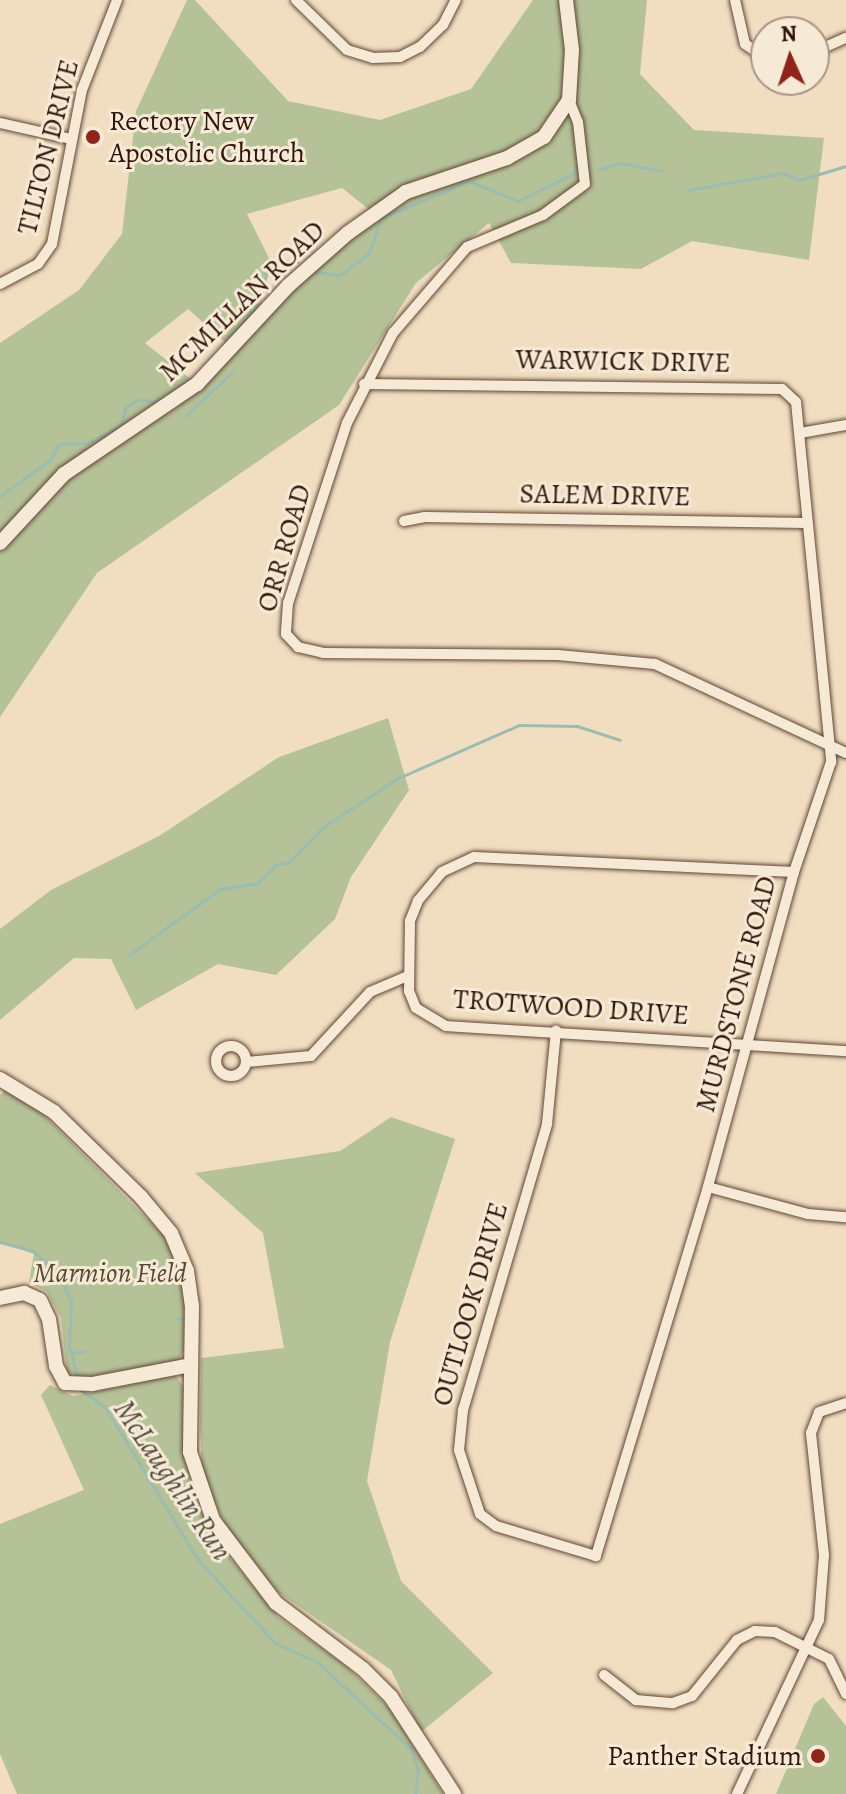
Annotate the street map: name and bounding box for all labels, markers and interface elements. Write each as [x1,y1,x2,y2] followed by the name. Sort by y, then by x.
[750,16,830,96] north arrow
[780,19,798,49] text: N
[10,56,86,238] street label: TILTON DRIVE
[109,104,305,170] place label: Rectory New Apostolic Church
[84,128,102,146] marker: Rectory New Apostolic Church
[152,213,332,389] street label: MCMILLAN ROAD
[515,342,731,380] street label: WARWICK DRIVE
[519,477,691,513] street label: SALEM DRIVE
[250,480,318,616] street label: ORR ROAD
[688,872,784,1116] street label: MURDSTONE ROAD
[452,982,690,1032] street label: TROTWOOD DRIVE
[425,1198,515,1410] street label: OUTLOOK DRIVE
[33,1256,187,1290] park label: Marmion Field
[106,1393,240,1567] water label: McLaughlin Run
[607,1739,802,1773] place label: Panther Stadium
[809,1747,827,1765] marker: Panther Stadium

